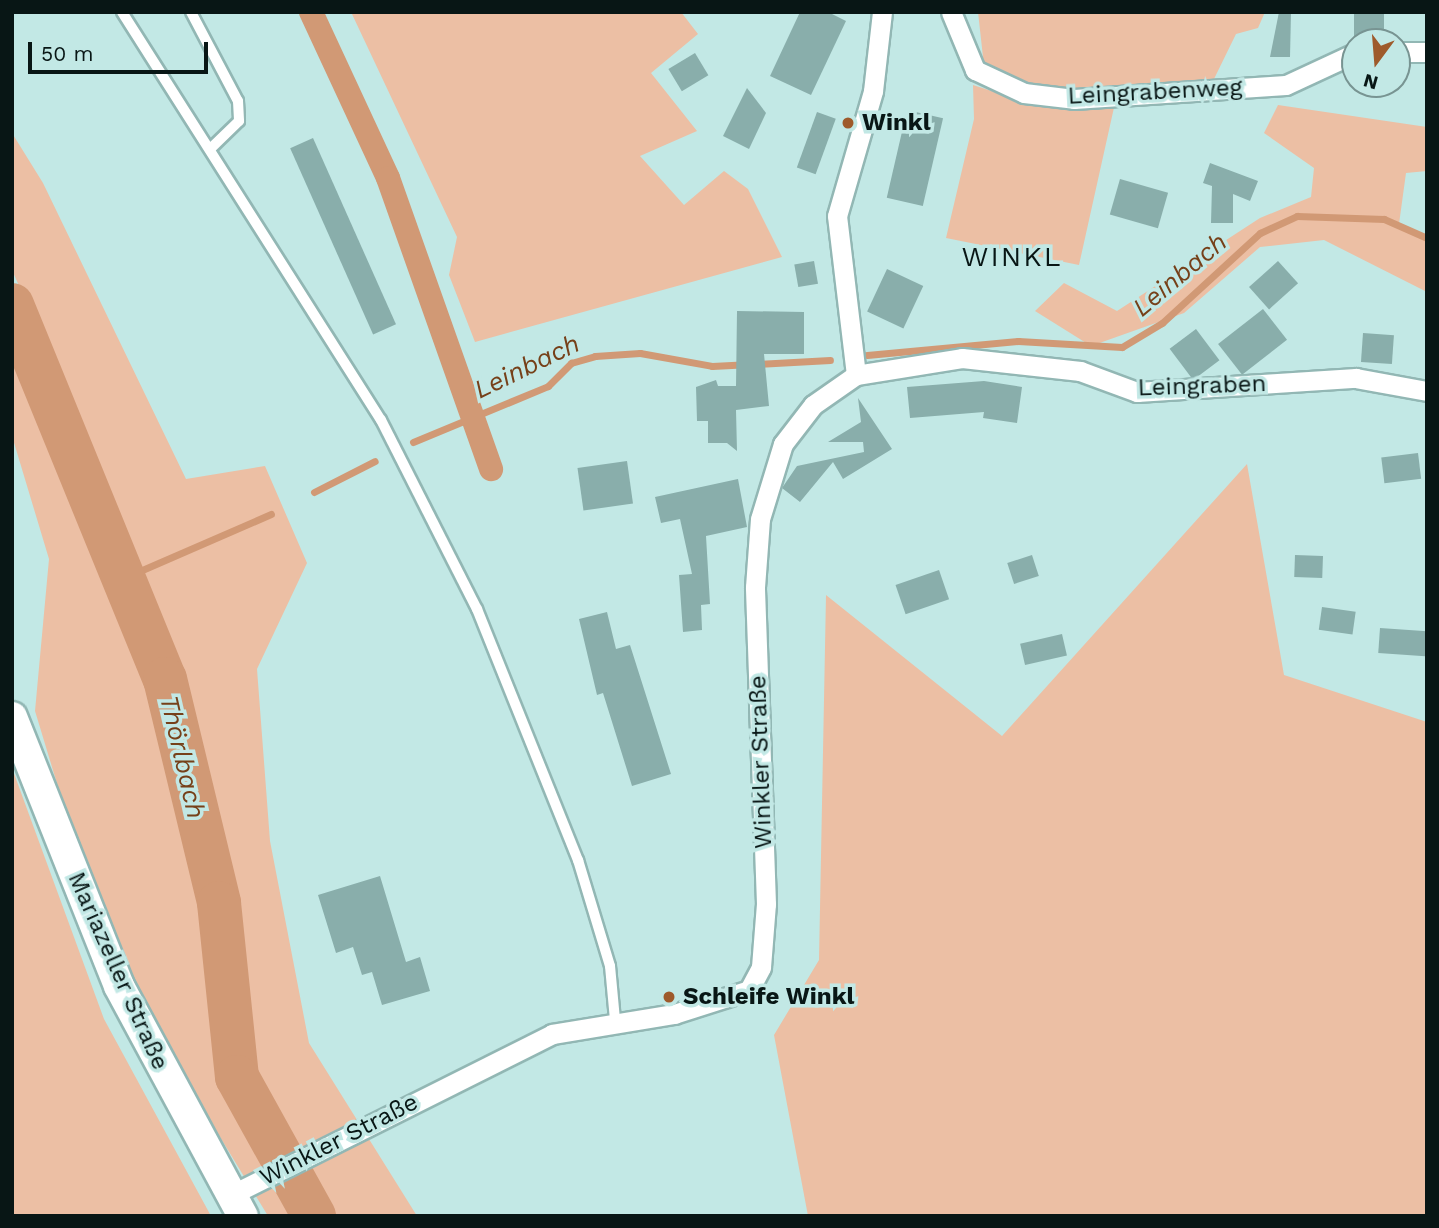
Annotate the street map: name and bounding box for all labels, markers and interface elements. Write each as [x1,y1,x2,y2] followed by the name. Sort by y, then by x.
[32,28,212,72] scale bar
[1341,28,1411,98] north arrow
[41,41,93,66] text: 50 m
[1361,69,1381,95] text: N
[1067,73,1243,111] street label: Leingrabenweg
[862,109,931,137] place label: Winkl
[840,115,856,131] marker: Winkl
[1126,227,1234,323] water label: Leinbach
[962,240,1062,274] district label: WINKL
[469,328,585,406] water label: Leinbach
[1137,369,1267,403] street label: Leingraben
[744,674,778,850] street label: Winkler Straße
[153,692,211,822] water label: Thörlbach
[61,867,175,1075] street label: Mariazeller Straße
[683,983,855,1011] place label: Schleife Winkl
[661,989,677,1005] marker: Schleife Winkl
[255,1088,423,1192] street label: Winkler Straße

